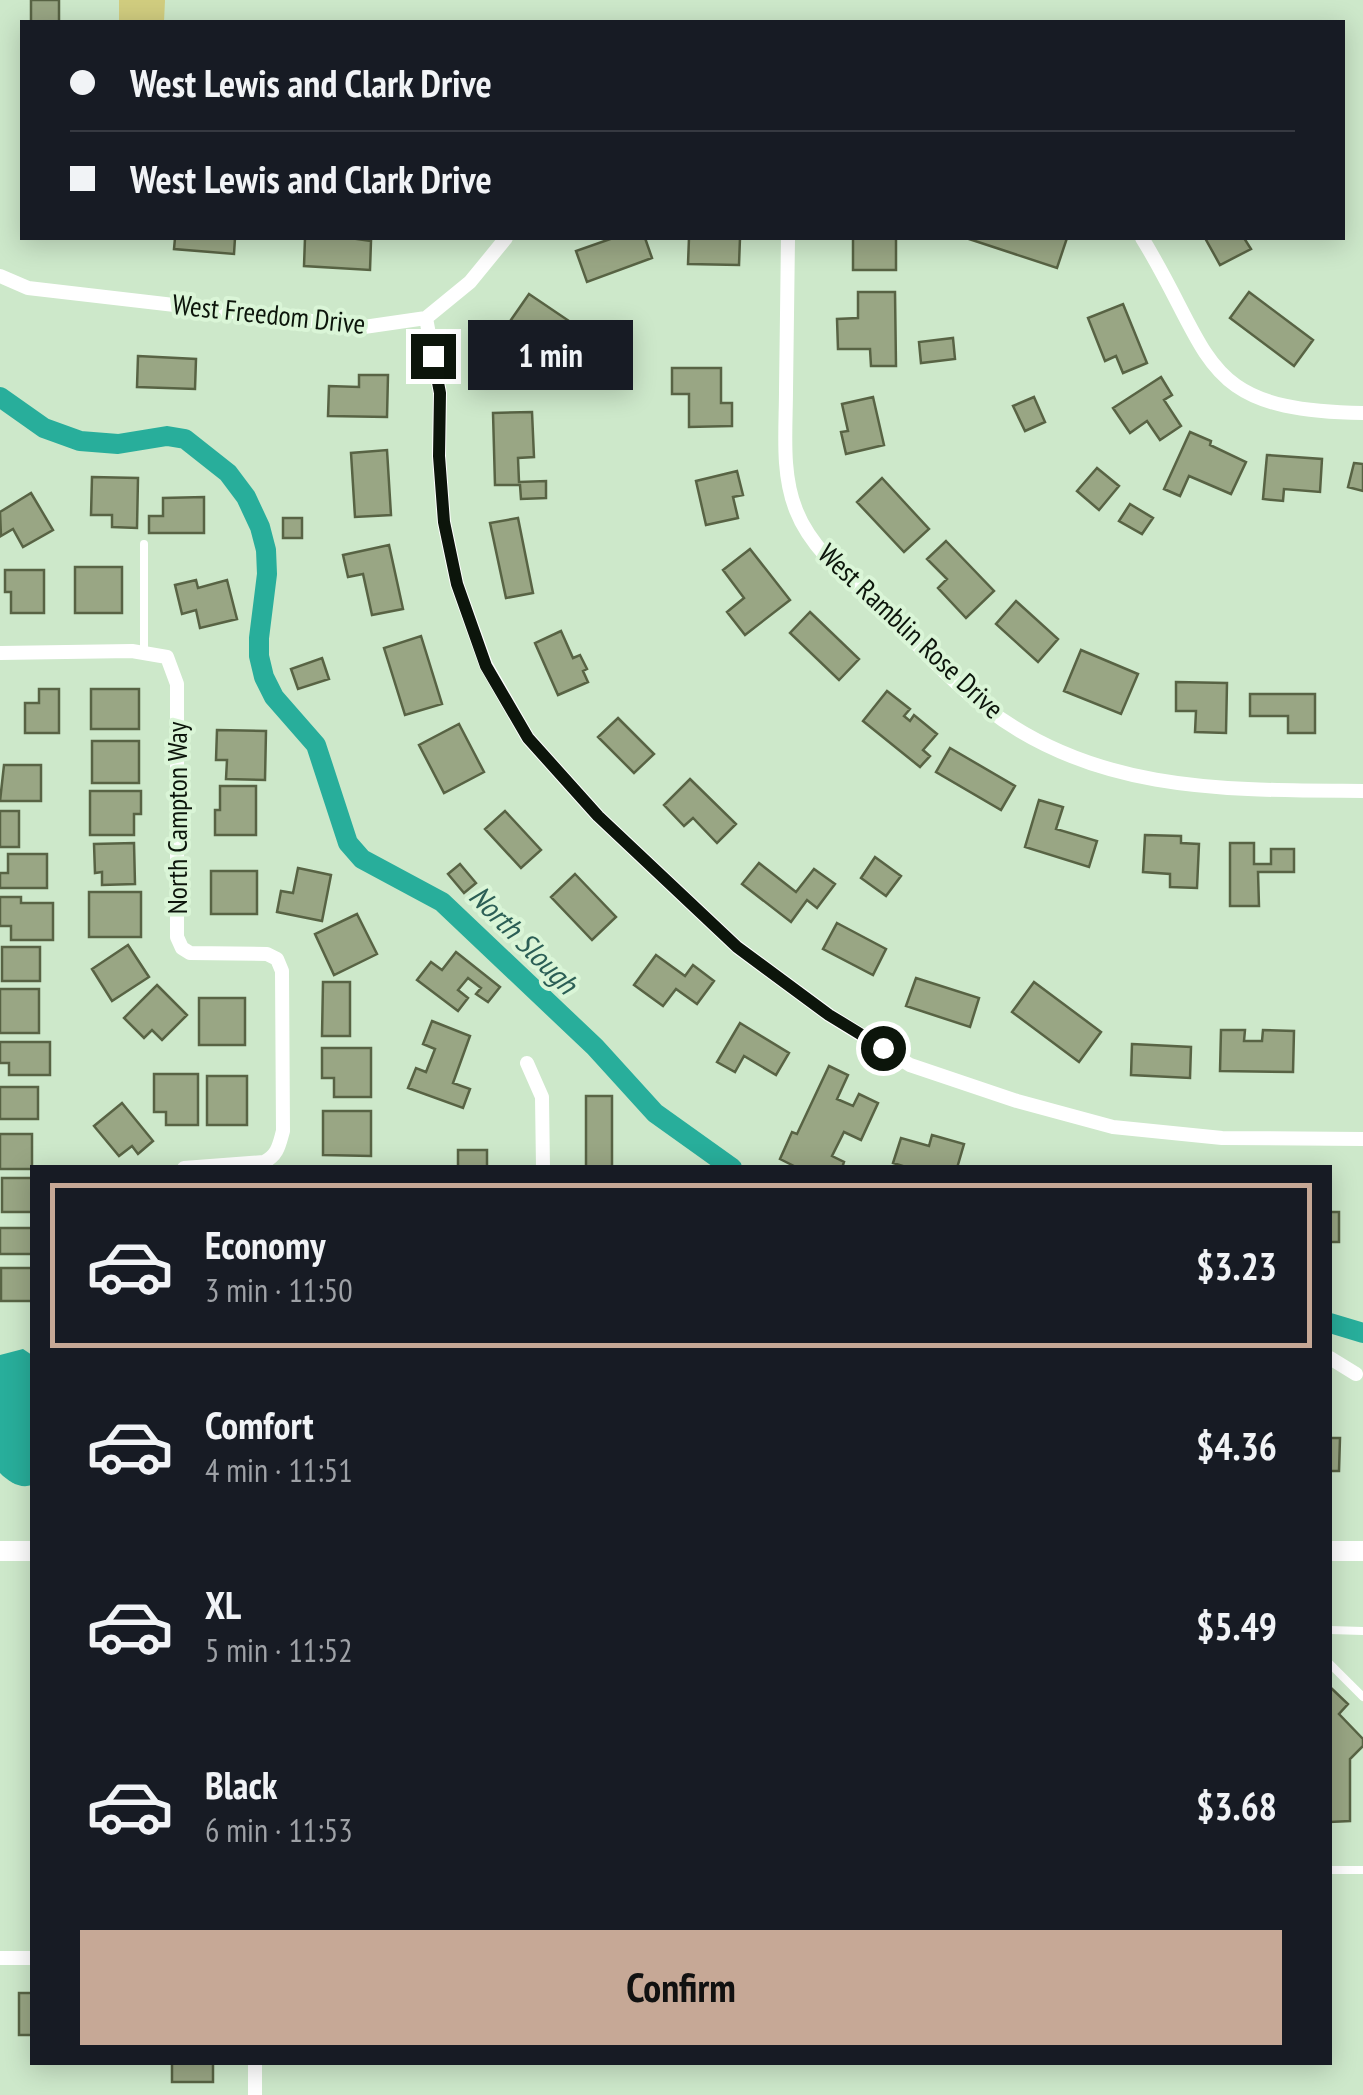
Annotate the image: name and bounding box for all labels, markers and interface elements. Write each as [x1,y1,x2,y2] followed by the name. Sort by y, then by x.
[130,58,492,107] text: West Lewis and Clark Drive
[130,154,492,203] text: West Lewis and Clark Drive
[171,285,367,342] street label: West Freedom Drive
[468,321,633,391] callout: 1 min
[411,334,456,379] route end
[518,334,583,376] text: 1 min
[811,535,1012,726] street label: West Ramblin Rose Drive
[158,721,195,914] street label: North Campton Way
[462,876,588,1003] water label: North Slough
[861,1026,906,1071] route start
[205,1220,325,1269] text: Economy
[85,1221,175,1311] icon: car
[1196,1241,1277,1290] text: $3.23
[205,1269,353,1311] text: 3 min · 11:50
[205,1400,314,1449] text: Comfort
[85,1401,175,1491] icon: car
[1196,1421,1277,1470] text: $4.36
[205,1449,353,1491] text: 4 min · 11:51
[205,1580,241,1629] text: XL
[85,1581,175,1671] icon: car
[1196,1601,1277,1650] text: $5.49
[205,1629,353,1671] text: 5 min · 11:52
[205,1760,278,1809] text: Black
[85,1761,175,1851] icon: car
[1196,1781,1277,1830] text: $3.68
[205,1809,353,1851] text: 6 min · 11:53
[80,1930,1282,2045] button: Confirm

